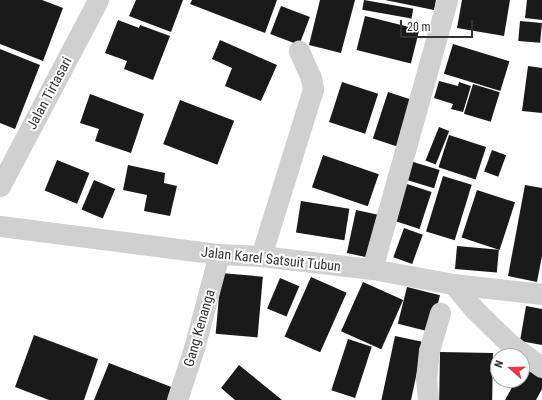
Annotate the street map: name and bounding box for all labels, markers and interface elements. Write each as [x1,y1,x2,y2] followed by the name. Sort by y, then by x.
[402,12,475,38] scale bar
[407,20,431,34] text: 20 m
[23,54,75,132] street label: Jalan Tirtasari
[200,243,342,275] street label: Jalan Karel Satsuit Tubun
[180,287,218,369] street label: Gang Kenanga
[490,348,530,388] north arrow
[492,359,506,369] text: N

